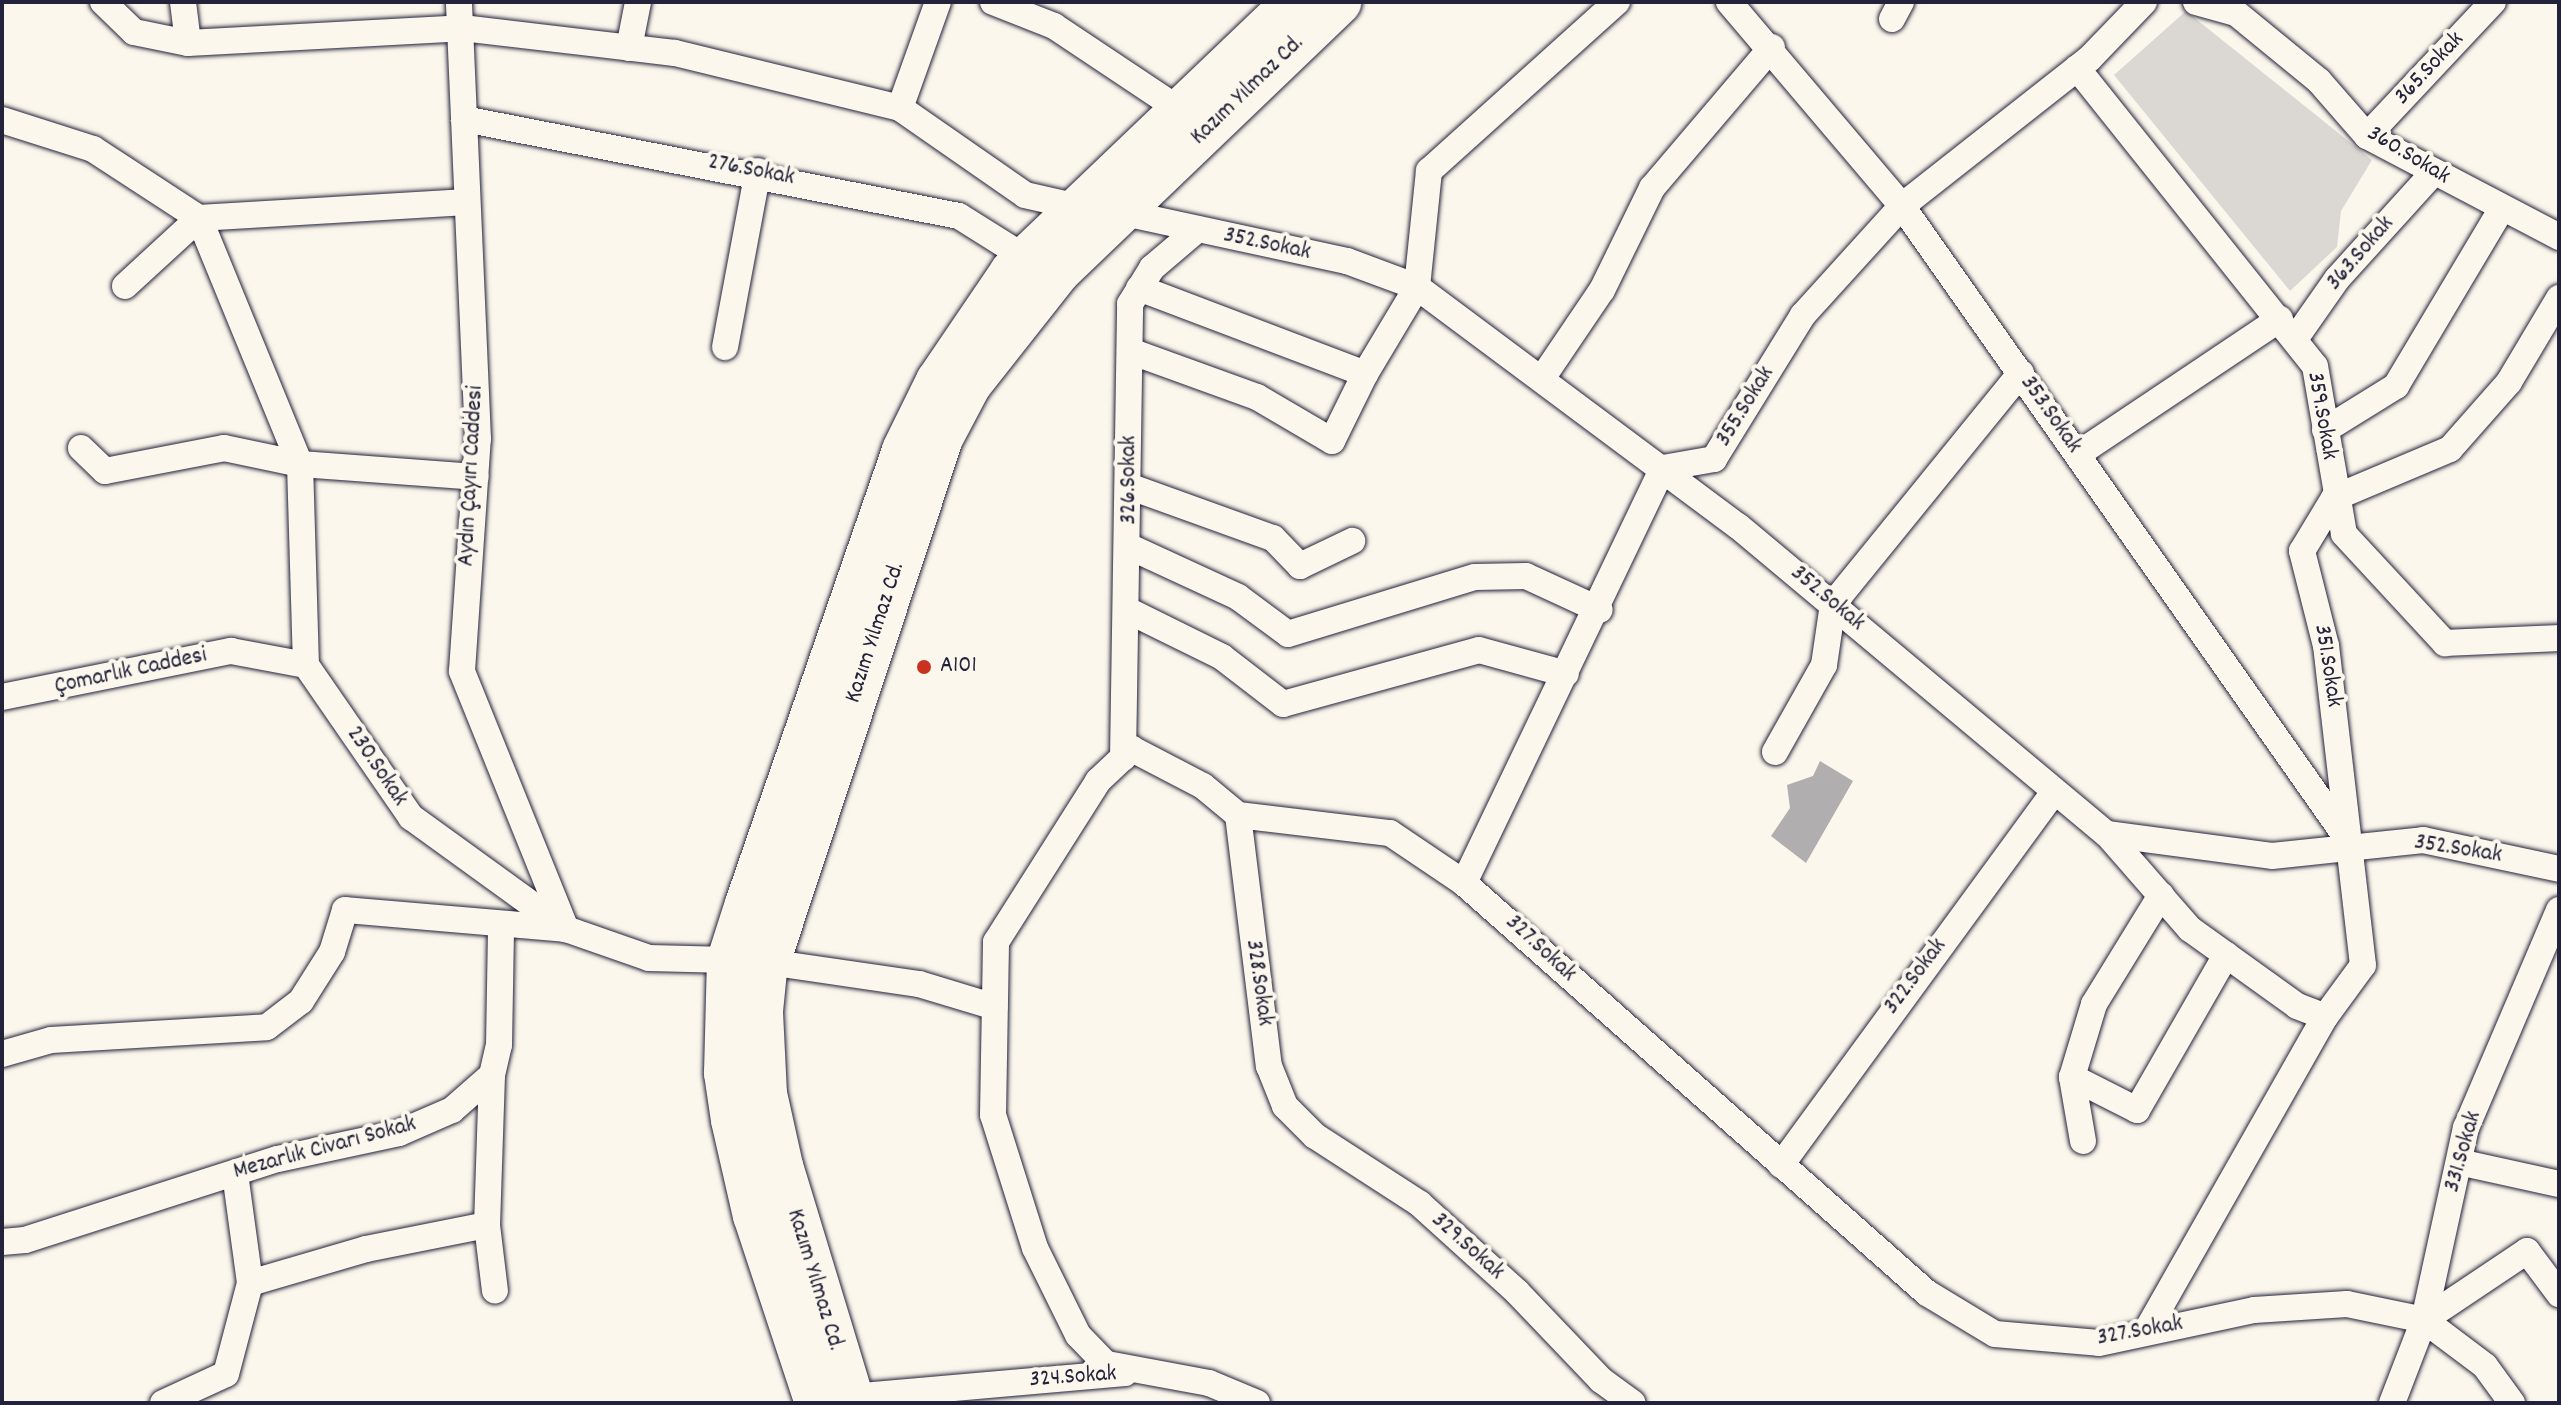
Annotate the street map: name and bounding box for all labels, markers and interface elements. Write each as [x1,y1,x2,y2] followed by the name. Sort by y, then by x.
[2389,26,2471,112] street label: 365.Sokak
[1185,30,1311,152] street label: Kazım Yılmaz Cd.
[2361,120,2455,192] street label: 360.Sokak
[705,149,797,193] street label: 276.Sokak
[2321,211,2401,297] street label: 363.Sokak
[1221,222,1313,268] street label: 352.Sokak
[1710,362,1782,452] street label: 355.Sokak
[2013,370,2087,460] street label: 353.Sokak
[2299,370,2343,462] street label: 359.Sokak
[453,385,491,567] street label: Aydın Çayırı Caddesi
[1116,435,1144,525] street label: 326.Sokak
[840,559,912,707] street label: Kazım Yılmaz Cd.
[1784,560,1870,638] street label: 352.Sokak
[2306,623,2348,709] street label: 351.Sokak
[52,642,210,702] street label: Çomarlık Caddesi
[940,653,977,681] place label: A101
[915,658,933,676] marker: A101
[339,721,413,813] street label: 230.Sokak
[2412,829,2504,871] street label: 352.Sokak
[1499,909,1581,989] street label: 327.Sokak
[1878,933,1954,1021] street label: 322.Sokak
[1238,938,1278,1028] street label: 328.Sokak
[2439,1108,2489,1196] street label: 331.Sokak
[231,1111,419,1187] street label: Mezarlık Civarı Sokak
[779,1206,849,1354] street label: Kazım Yılmaz Cd.
[1425,1207,1509,1287] street label: 329.Sokak
[2095,1310,2185,1354] street label: 327.Sokak
[1028,1361,1118,1395] street label: 324.Sokak

